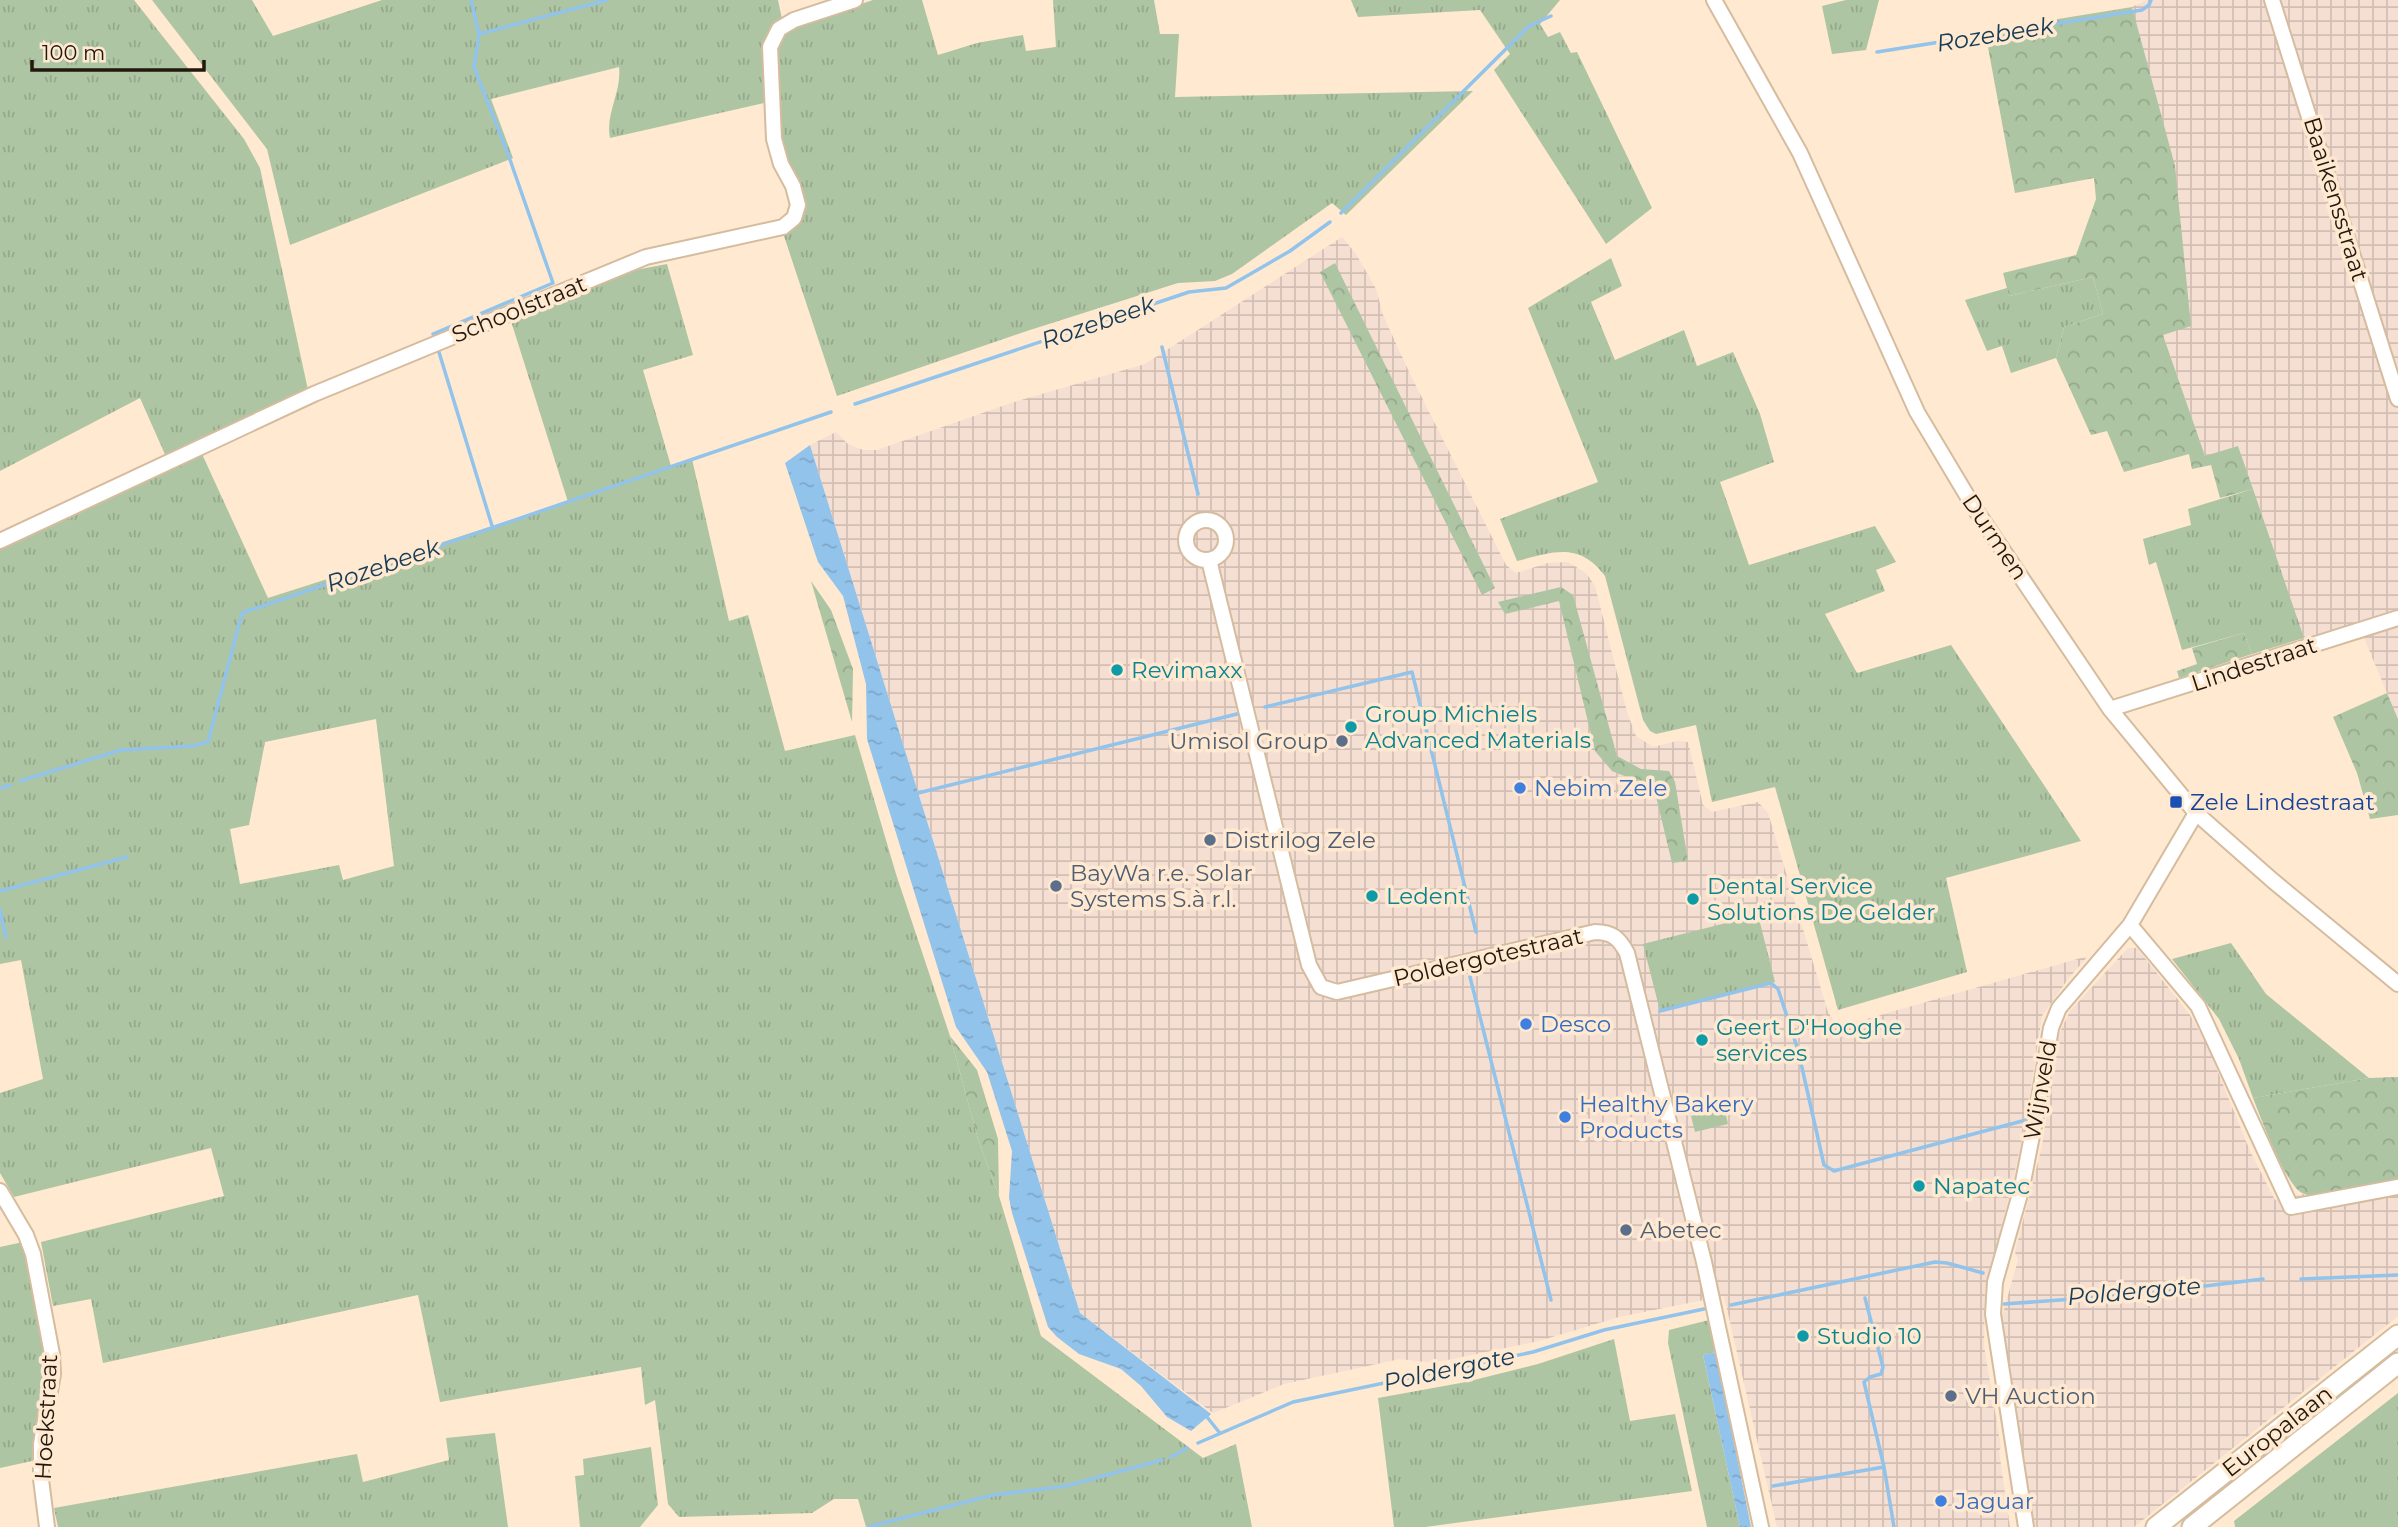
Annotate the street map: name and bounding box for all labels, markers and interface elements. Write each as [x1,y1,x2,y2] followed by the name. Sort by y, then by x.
[1934,10,2057,58] water label: Rozebeek
[32,28,203,72] scale bar
[42,40,105,65] text: 100 m
[2298,114,2374,284] street label: Baaikensstraat
[448,269,590,349] street label: Schoolstraat
[1037,288,1160,355] water label: Rozebeek
[1956,489,2034,585] street label: Durmen
[322,531,445,598] water label: Rozebeek
[2188,631,2320,697] street label: Lindestraat
[1131,656,1242,684] place label: Revimaxx
[1109,662,1125,678] marker: Revimaxx
[1365,700,1591,754] place label: Group Michiels Advanced Materials
[1343,719,1359,735] marker: Group Michiels Advanced Materials
[1169,727,1328,755] place label: Umisol Group
[1334,733,1350,749] marker: Umisol Group
[1534,774,1667,802] place label: Nebim Zele
[1512,780,1528,796] marker: Nebim Zele
[2190,788,2375,816] place label: Zele Lindestraat
[2168,794,2184,810] marker: Zele Lindestraat
[1224,826,1376,854] place label: Distrilog Zele
[1202,832,1218,848] marker: Distrilog Zele
[1070,859,1253,913] place label: BayWa r.e. Solar Systems S.à r.l.
[1707,872,1935,926] place label: Dental Service Solutions De Gelder
[1048,878,1064,894] marker: BayWa r.e. Solar Systems S.à r.l.
[1386,882,1468,910] place label: Ledent
[1364,888,1380,904] marker: Ledent
[1685,891,1701,907] marker: Dental Service Solutions De Gelder
[1391,922,1585,992] street label: Poldergotestraat
[1540,1010,1611,1038] place label: Desco
[1716,1013,1902,1067] place label: Geert D'Hooghe services
[1518,1016,1534,1032] marker: Desco
[1694,1032,1710,1048] marker: Geert D'Hooghe services
[2017,1038,2063,1142] street label: Wijnveld
[1579,1090,1754,1144] place label: Healthy Bakery Products
[1557,1109,1573,1125] marker: Healthy Bakery Products
[1933,1172,2030,1200] place label: Napatec
[1911,1178,1927,1194] marker: Napatec
[1640,1216,1722,1244] place label: Abetec
[1618,1222,1634,1238] marker: Abetec
[2066,1271,2202,1311] water label: Poldergote
[1817,1322,1922,1350] place label: Studio 10
[1795,1328,1811,1344] marker: Studio 10
[1381,1341,1517,1397] water label: Poldergote
[29,1353,63,1481] street label: Hoekstraat
[2216,1379,2338,1483] street label: Europalaan
[1965,1382,2096,1410] place label: VH Auction
[1943,1388,1959,1404] marker: VH Auction
[1954,1487,2034,1515] place label: Jaguar
[1933,1493,1949,1509] marker: Jaguar

